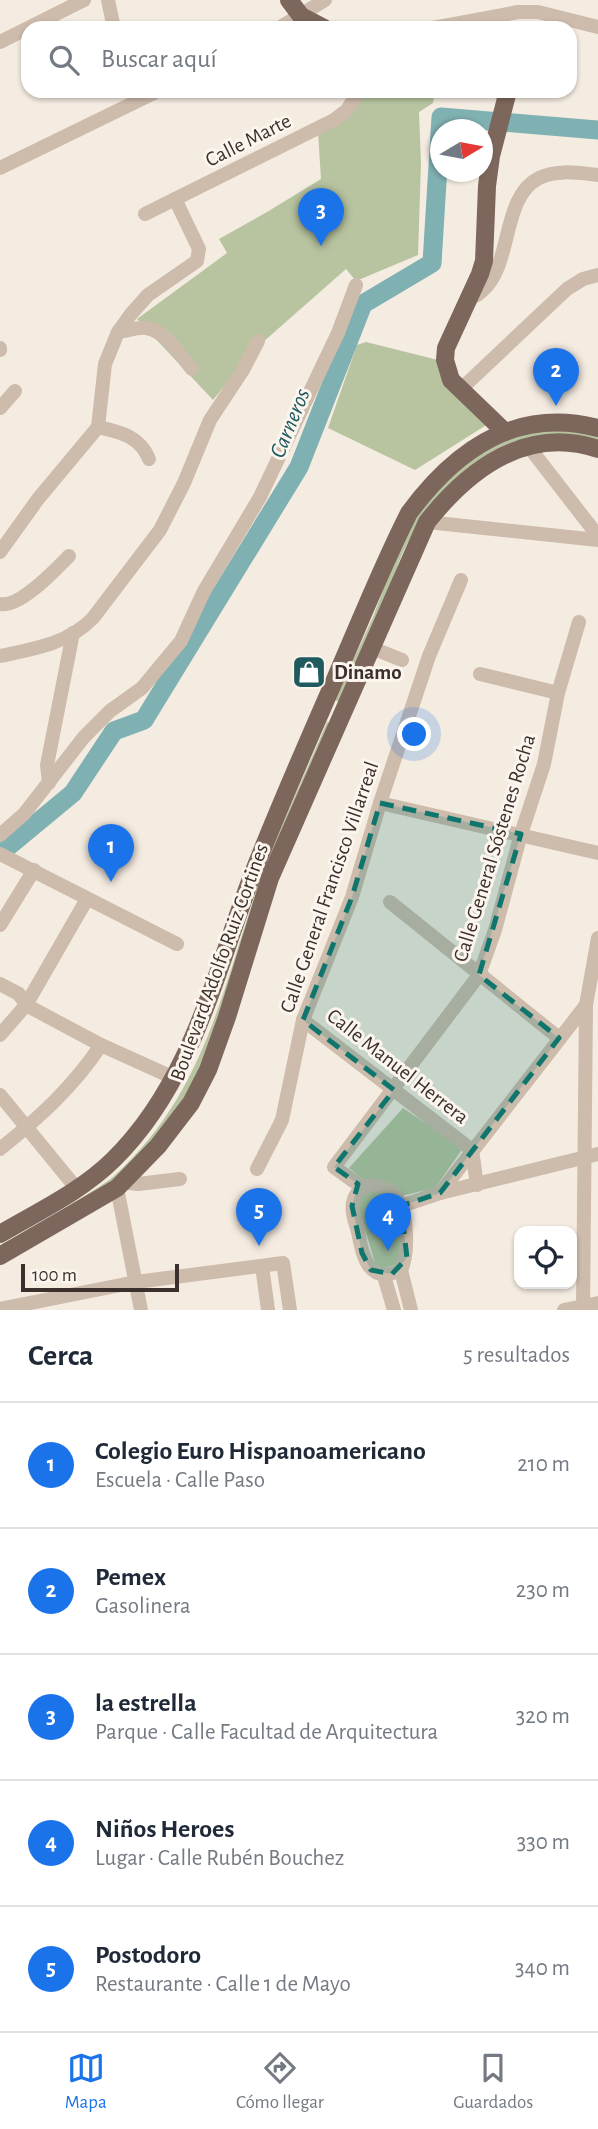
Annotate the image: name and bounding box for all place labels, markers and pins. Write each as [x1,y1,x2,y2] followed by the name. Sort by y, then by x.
[298,188,344,246] pin: 3
[533,348,579,406] pin: 2
[290,653,328,691] shop icon: Dinamo
[334,662,402,683] place label: Dinamo
[88,824,134,882] pin: 1
[236,1188,282,1246] pin: 5
[365,1193,411,1251] pin: 4

